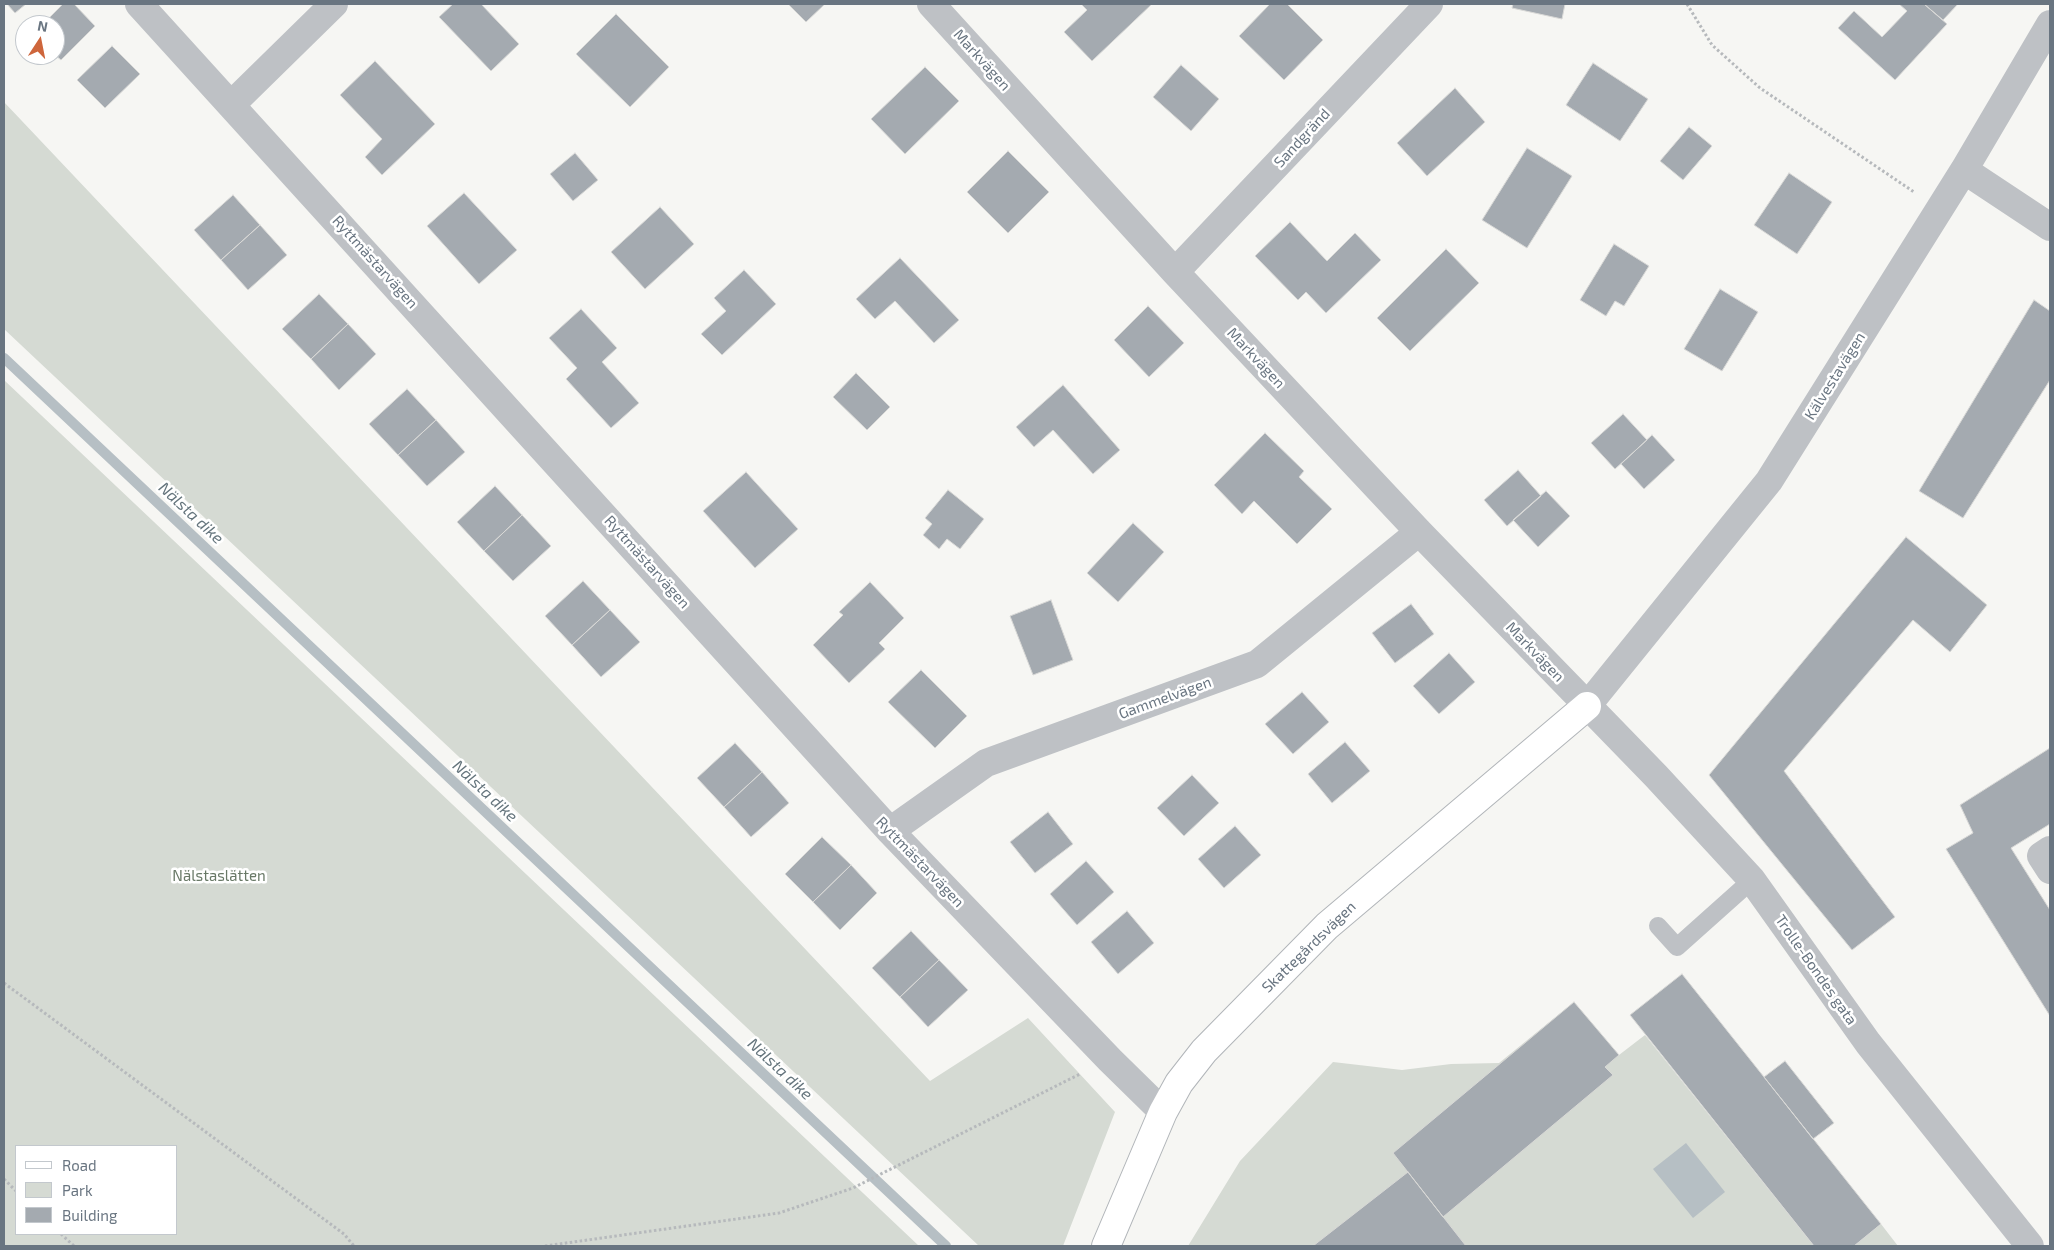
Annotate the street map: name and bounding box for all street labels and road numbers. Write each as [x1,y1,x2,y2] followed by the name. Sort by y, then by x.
[950,26,1014,94] street label: Markvägen
[1270,105,1334,171] street label: Sandgränd
[329,212,421,312] street label: Ryttmästarvägen
[1223,324,1289,392] street label: Markvägen
[1801,329,1869,423] street label: Kälvestavägen
[601,512,693,612] street label: Ryttmästarvägen
[1502,618,1568,686] street label: Markvägen
[1116,673,1214,723] street label: Gammelvägen
[872,813,968,911] street label: Ryttmästarvägen
[1258,898,1360,996] street label: Skattegårdsvägen
[1771,912,1861,1028] street label: Trolle-Bondes gata

